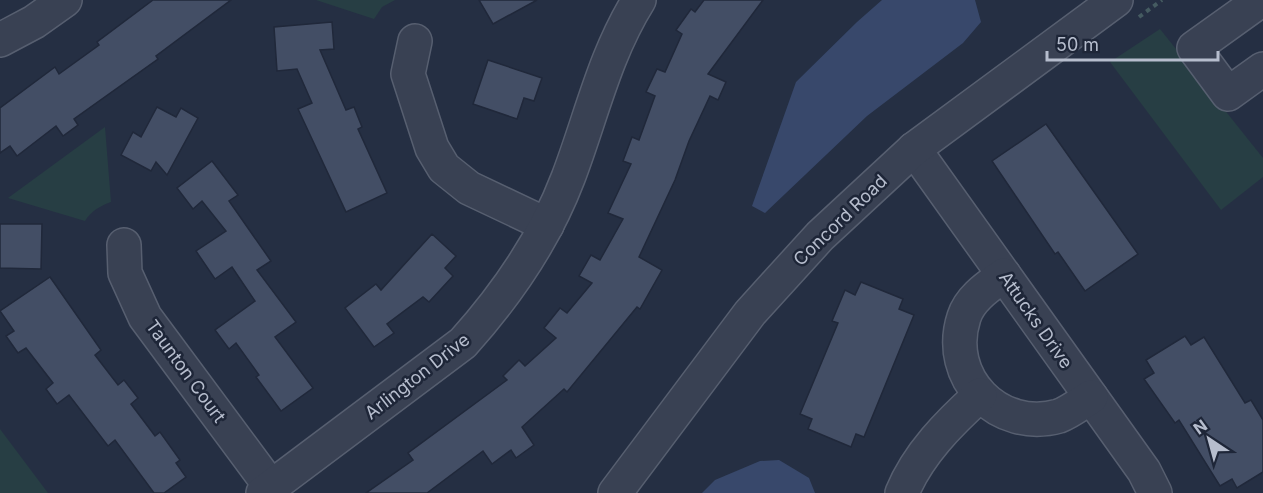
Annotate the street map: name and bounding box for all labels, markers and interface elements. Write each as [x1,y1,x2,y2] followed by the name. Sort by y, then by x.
[1047,24,1218,62] scale bar
[1056,34,1099,55] text: 50 m
[789,170,891,270] street label: Concord Road
[995,268,1077,372] street label: Attucks Drive
[142,316,230,426] street label: Taunton Court
[361,329,473,423] street label: Arlington Drive
[1179,409,1239,469] north arrow
[1189,415,1211,439] text: N

